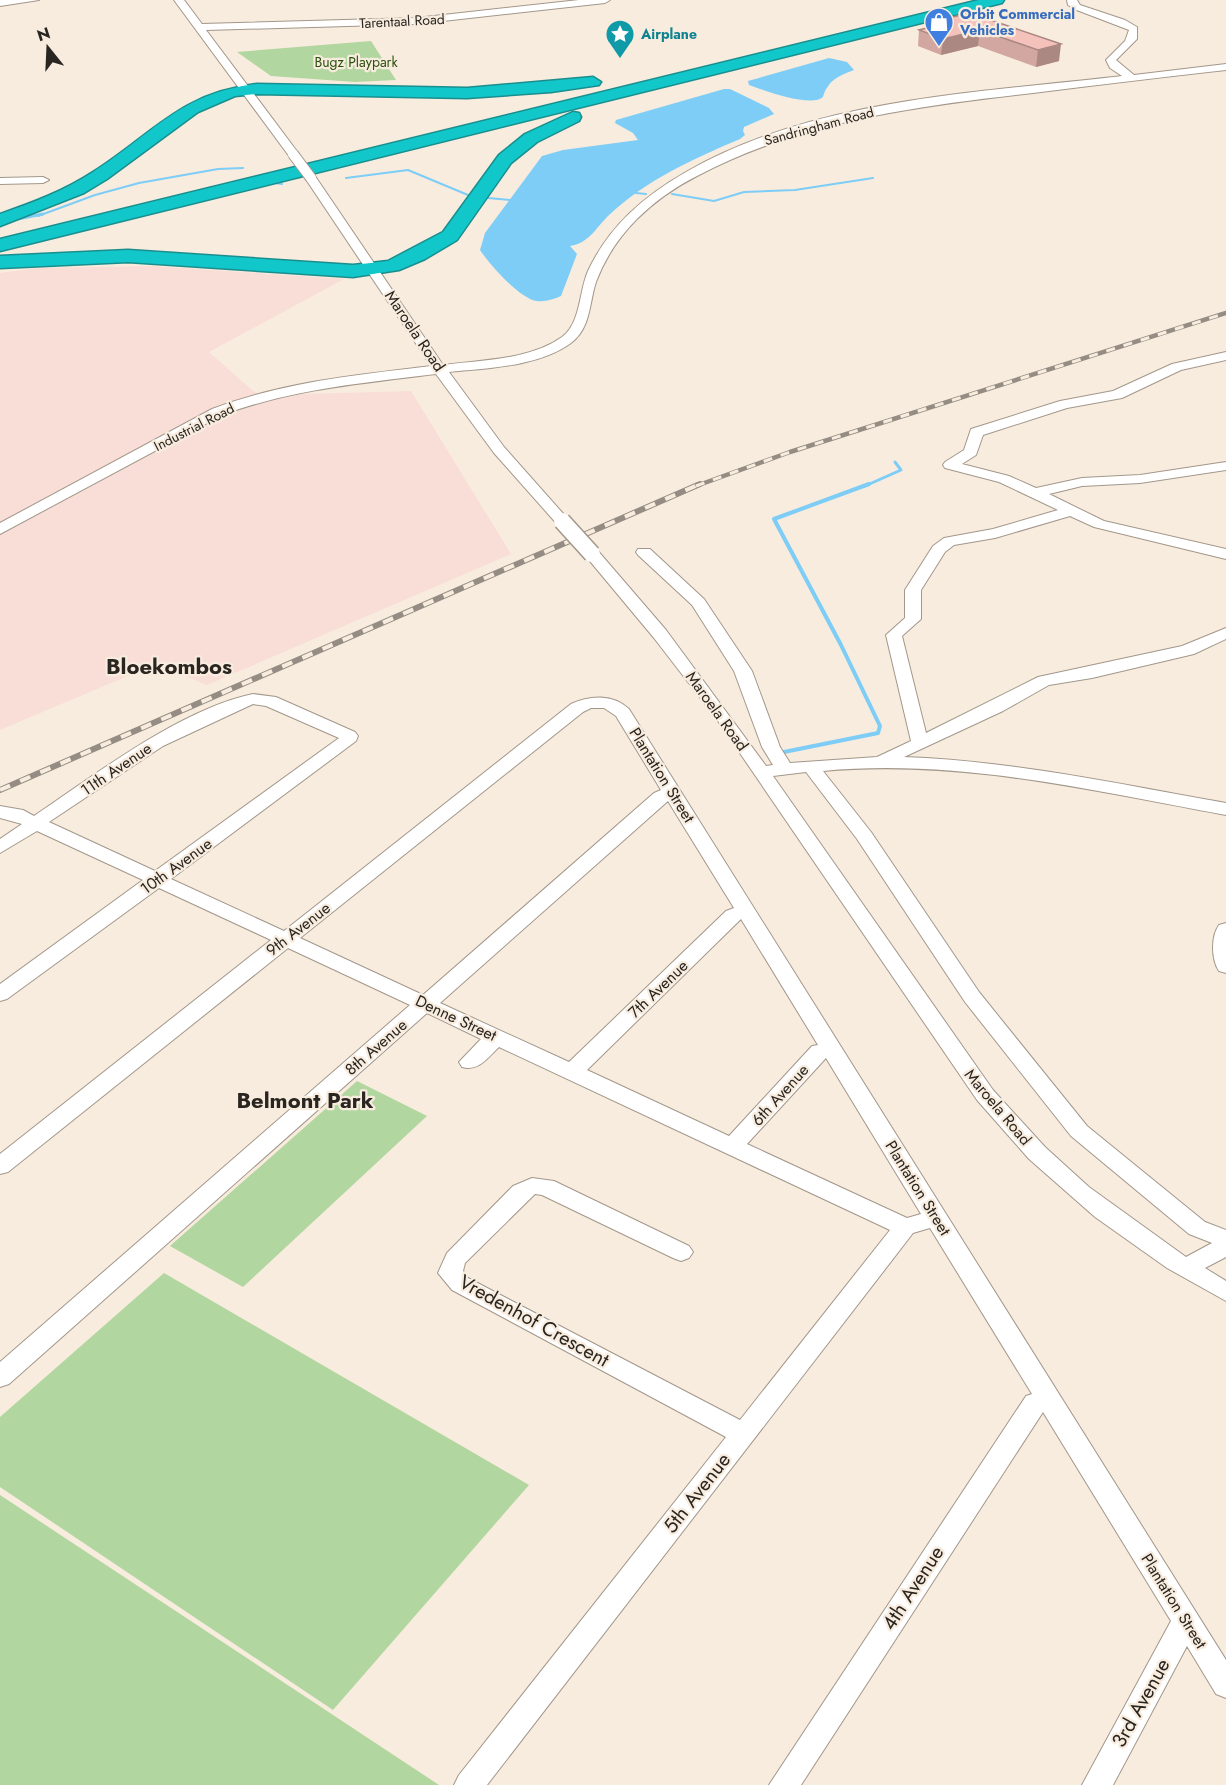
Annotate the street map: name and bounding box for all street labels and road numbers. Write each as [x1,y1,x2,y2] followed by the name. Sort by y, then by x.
[359,9,445,33] street label: Tarentaal Road
[762,102,876,150] street label: Sandringham Road
[379,286,451,376] street label: Maroela Road
[150,398,238,456] street label: Industrial Road
[680,666,754,756] street label: Maroela Road
[624,723,701,827] street label: Plantation Street
[76,737,156,801] street label: 11th Avenue
[135,832,217,900] street label: 10th Avenue
[261,897,335,961] street label: 9th Avenue
[623,955,693,1023] street label: 7th Avenue
[412,989,500,1047] street label: Denne Street
[340,1014,412,1080] street label: 8th Avenue
[746,1059,814,1131] street label: 6th Avenue
[959,1064,1037,1150] street label: Maroela Road
[880,1136,957,1240] street label: Plantation Street
[454,1268,615,1374] street label: Vredenhof Crescent
[656,1447,738,1539] street label: 5th Avenue
[875,1540,951,1636] street label: 4th Avenue
[1136,1549,1213,1653] street label: Plantation Street
[1105,1653,1177,1753] street label: 3rd Avenue

